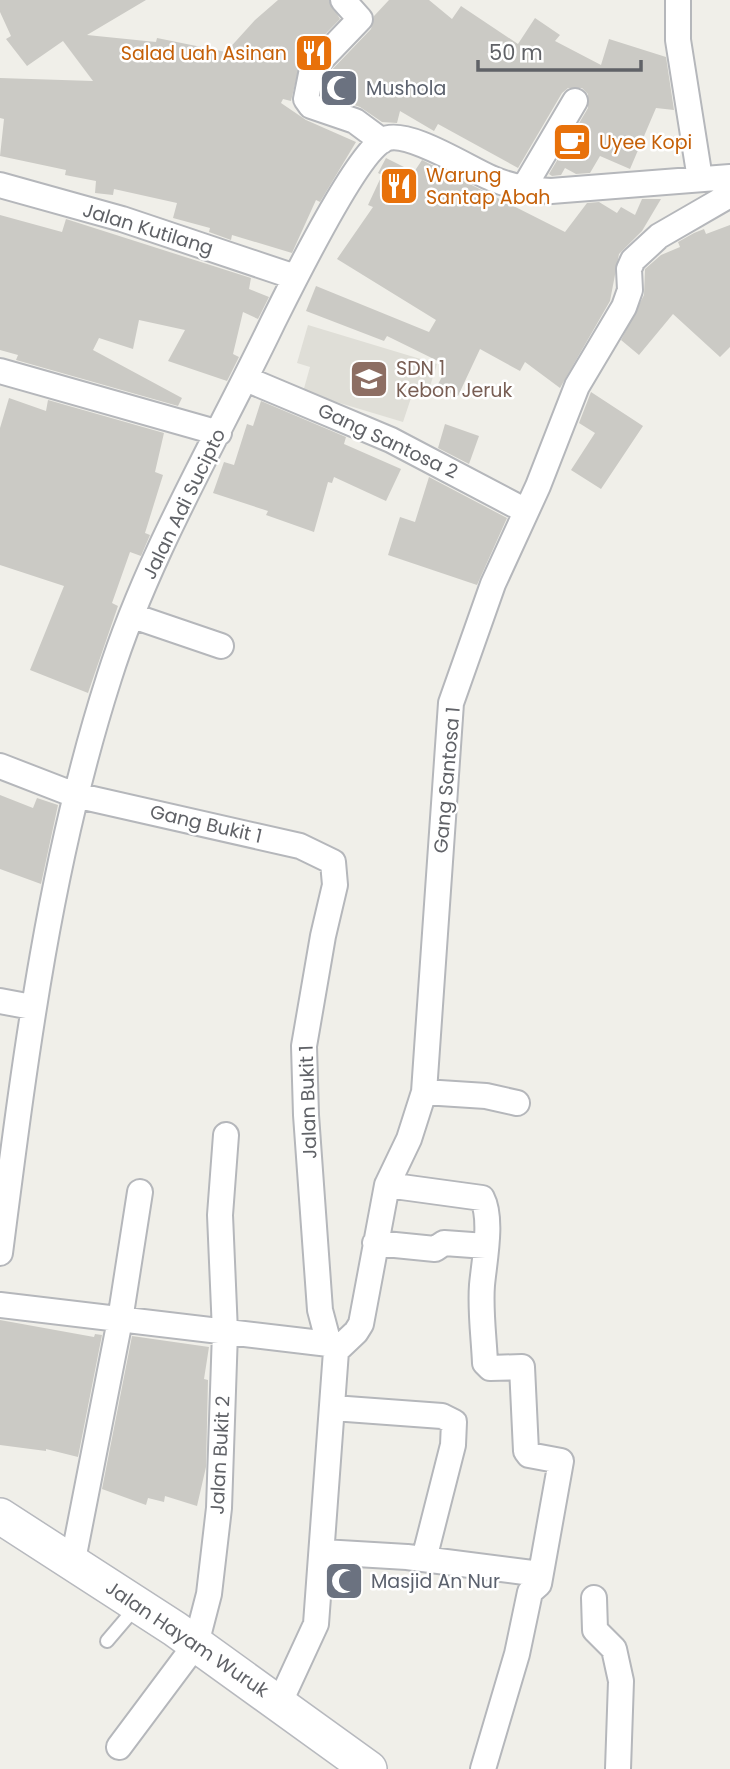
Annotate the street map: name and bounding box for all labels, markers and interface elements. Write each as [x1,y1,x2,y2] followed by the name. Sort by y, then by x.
[478,28,641,72] scale bar
[293,32,335,74] restaurant icon: Salad uah Asinan
[489,38,543,67] text: 50 m
[121,40,287,67] place label: Salad uah Asinan
[318,67,360,109] mosque icon: Mushola
[366,75,446,102] place label: Mushola
[551,121,593,163] cafe icon: Uyee Kopi
[599,129,692,156] place label: Uyee Kopi
[426,162,551,211] place label: Warung Santap Abah
[378,165,420,207] restaurant icon: Warung Santap Abah
[79,196,217,262] street label: Jalan Kutilang
[396,355,512,404] place label: SDN 1 Kebon Jeruk
[348,358,390,400] school or university icon: SDN 1 Kebon Jeruk
[314,397,463,485] street label: Gang Santosa 2
[136,424,232,584] street label: Jalan Adi Sucipto
[427,706,467,854] street label: Gang Santosa 1
[147,798,265,850] street label: Gang Bukit 1
[293,1045,323,1159] street label: Jalan Bukit 1
[203,1395,237,1515] street label: Jalan Bukit 2
[323,1560,365,1602] mosque icon: Masjid An Nur
[371,1568,500,1595] place label: Masjid An Nur
[100,1574,274,1704] street label: Jalan Hayam Wuruk

